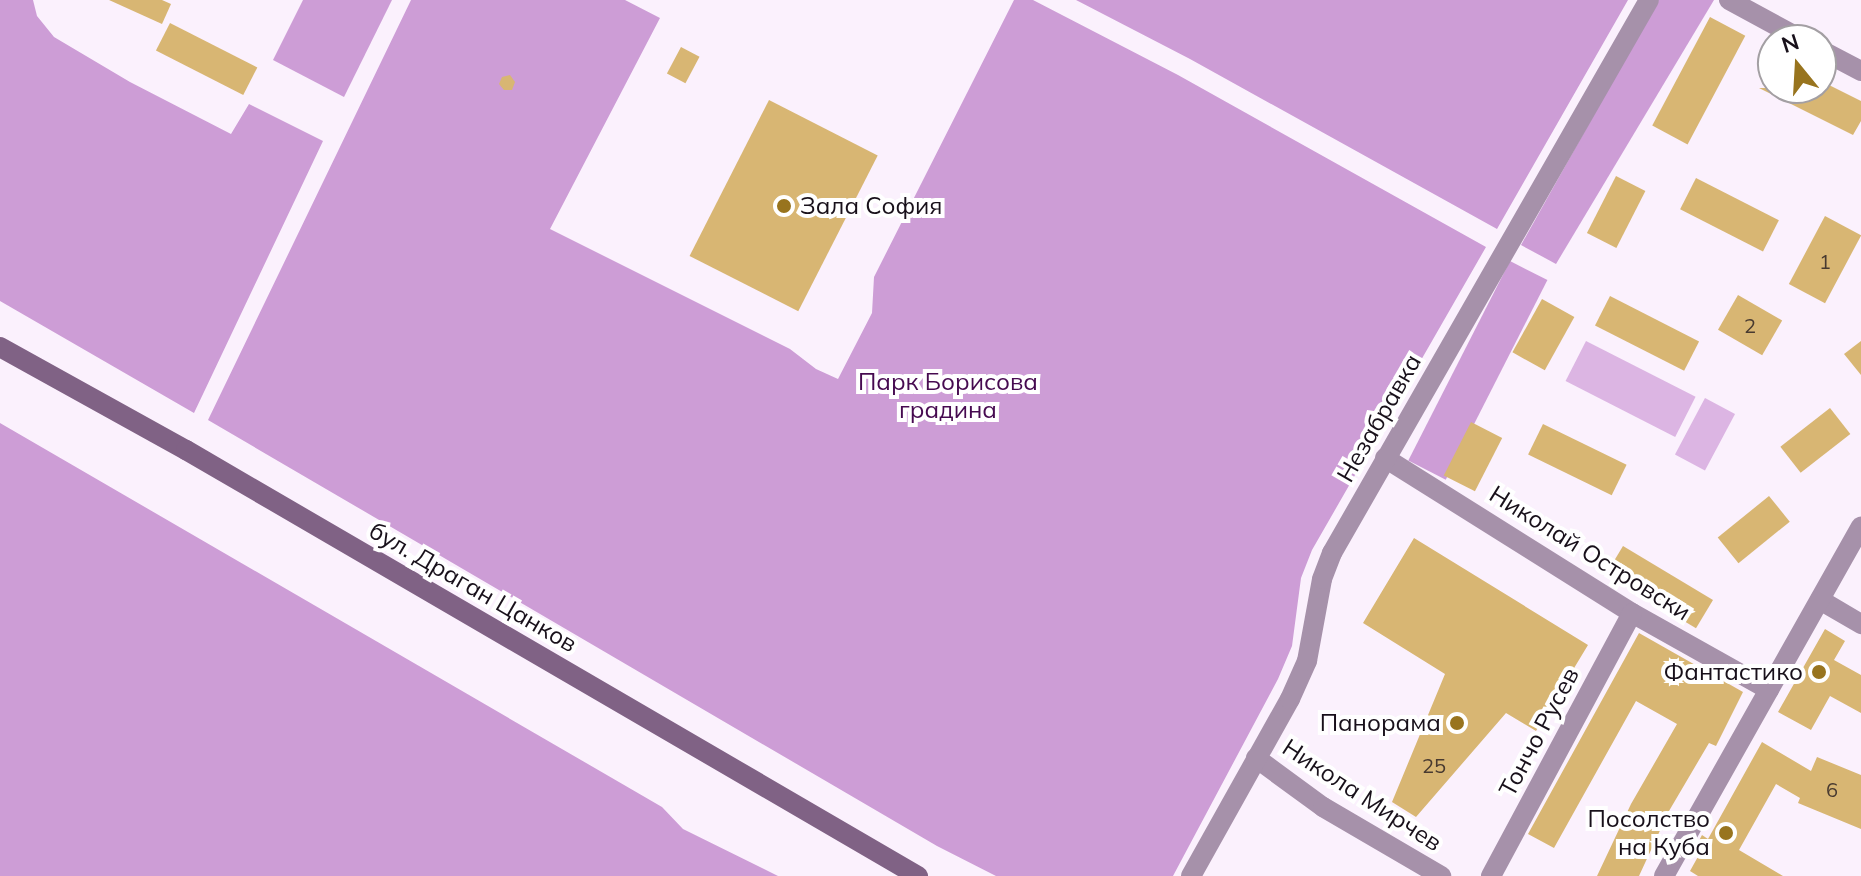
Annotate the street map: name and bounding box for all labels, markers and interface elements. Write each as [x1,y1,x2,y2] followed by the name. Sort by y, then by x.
[1757,24,1837,104] north arrow
[1778,27,1802,59] text: N
[800,192,942,220] place label: Зала София
[775,197,793,215] marker: Зала София
[1819,249,1831,273] house number: 1
[1744,313,1756,337] house number: 2
[1331,349,1427,487] street label: Незабравка
[858,368,1038,424] park label: Парк Борисова градина
[1484,479,1696,627] street label: Николай Островски
[364,516,582,658] street label: бул. Драган Цанков
[1663,658,1803,686] place label: Фантастико
[1493,663,1585,801] street label: Тончо Русев
[1810,663,1828,681] marker: Фантастико
[1320,709,1441,737] place label: Панорама
[1448,714,1466,732] marker: Панорама
[1277,733,1447,857] street label: Никола Мирчев
[1422,753,1446,777] house number: 25
[1826,777,1838,801] house number: 6
[1587,805,1710,861] place label: Посолство на Куба
[1717,824,1735,842] marker: Посолство на Куба

